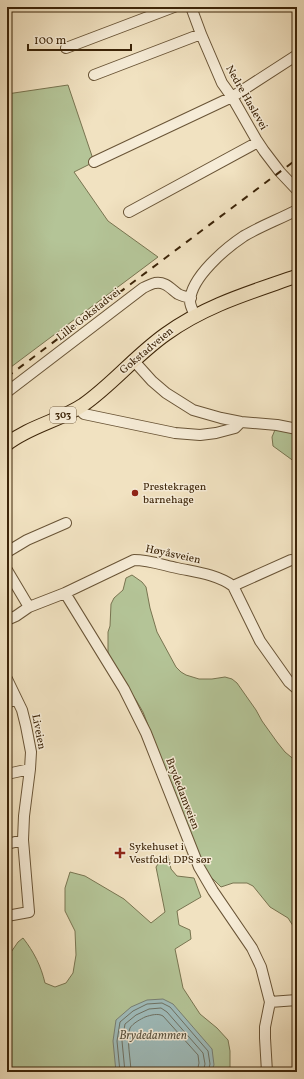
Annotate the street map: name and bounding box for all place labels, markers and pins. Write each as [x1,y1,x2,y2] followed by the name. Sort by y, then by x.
[143,480,207,508] place label: Prestekragen barnehage
[130,488,140,498] marker: Prestekragen barnehage
[129,840,212,868] place label: Sykehuset i Vestfold, DPS sør
[114,847,126,859] marker: Sykehuset i Vestfold, DPS sør

